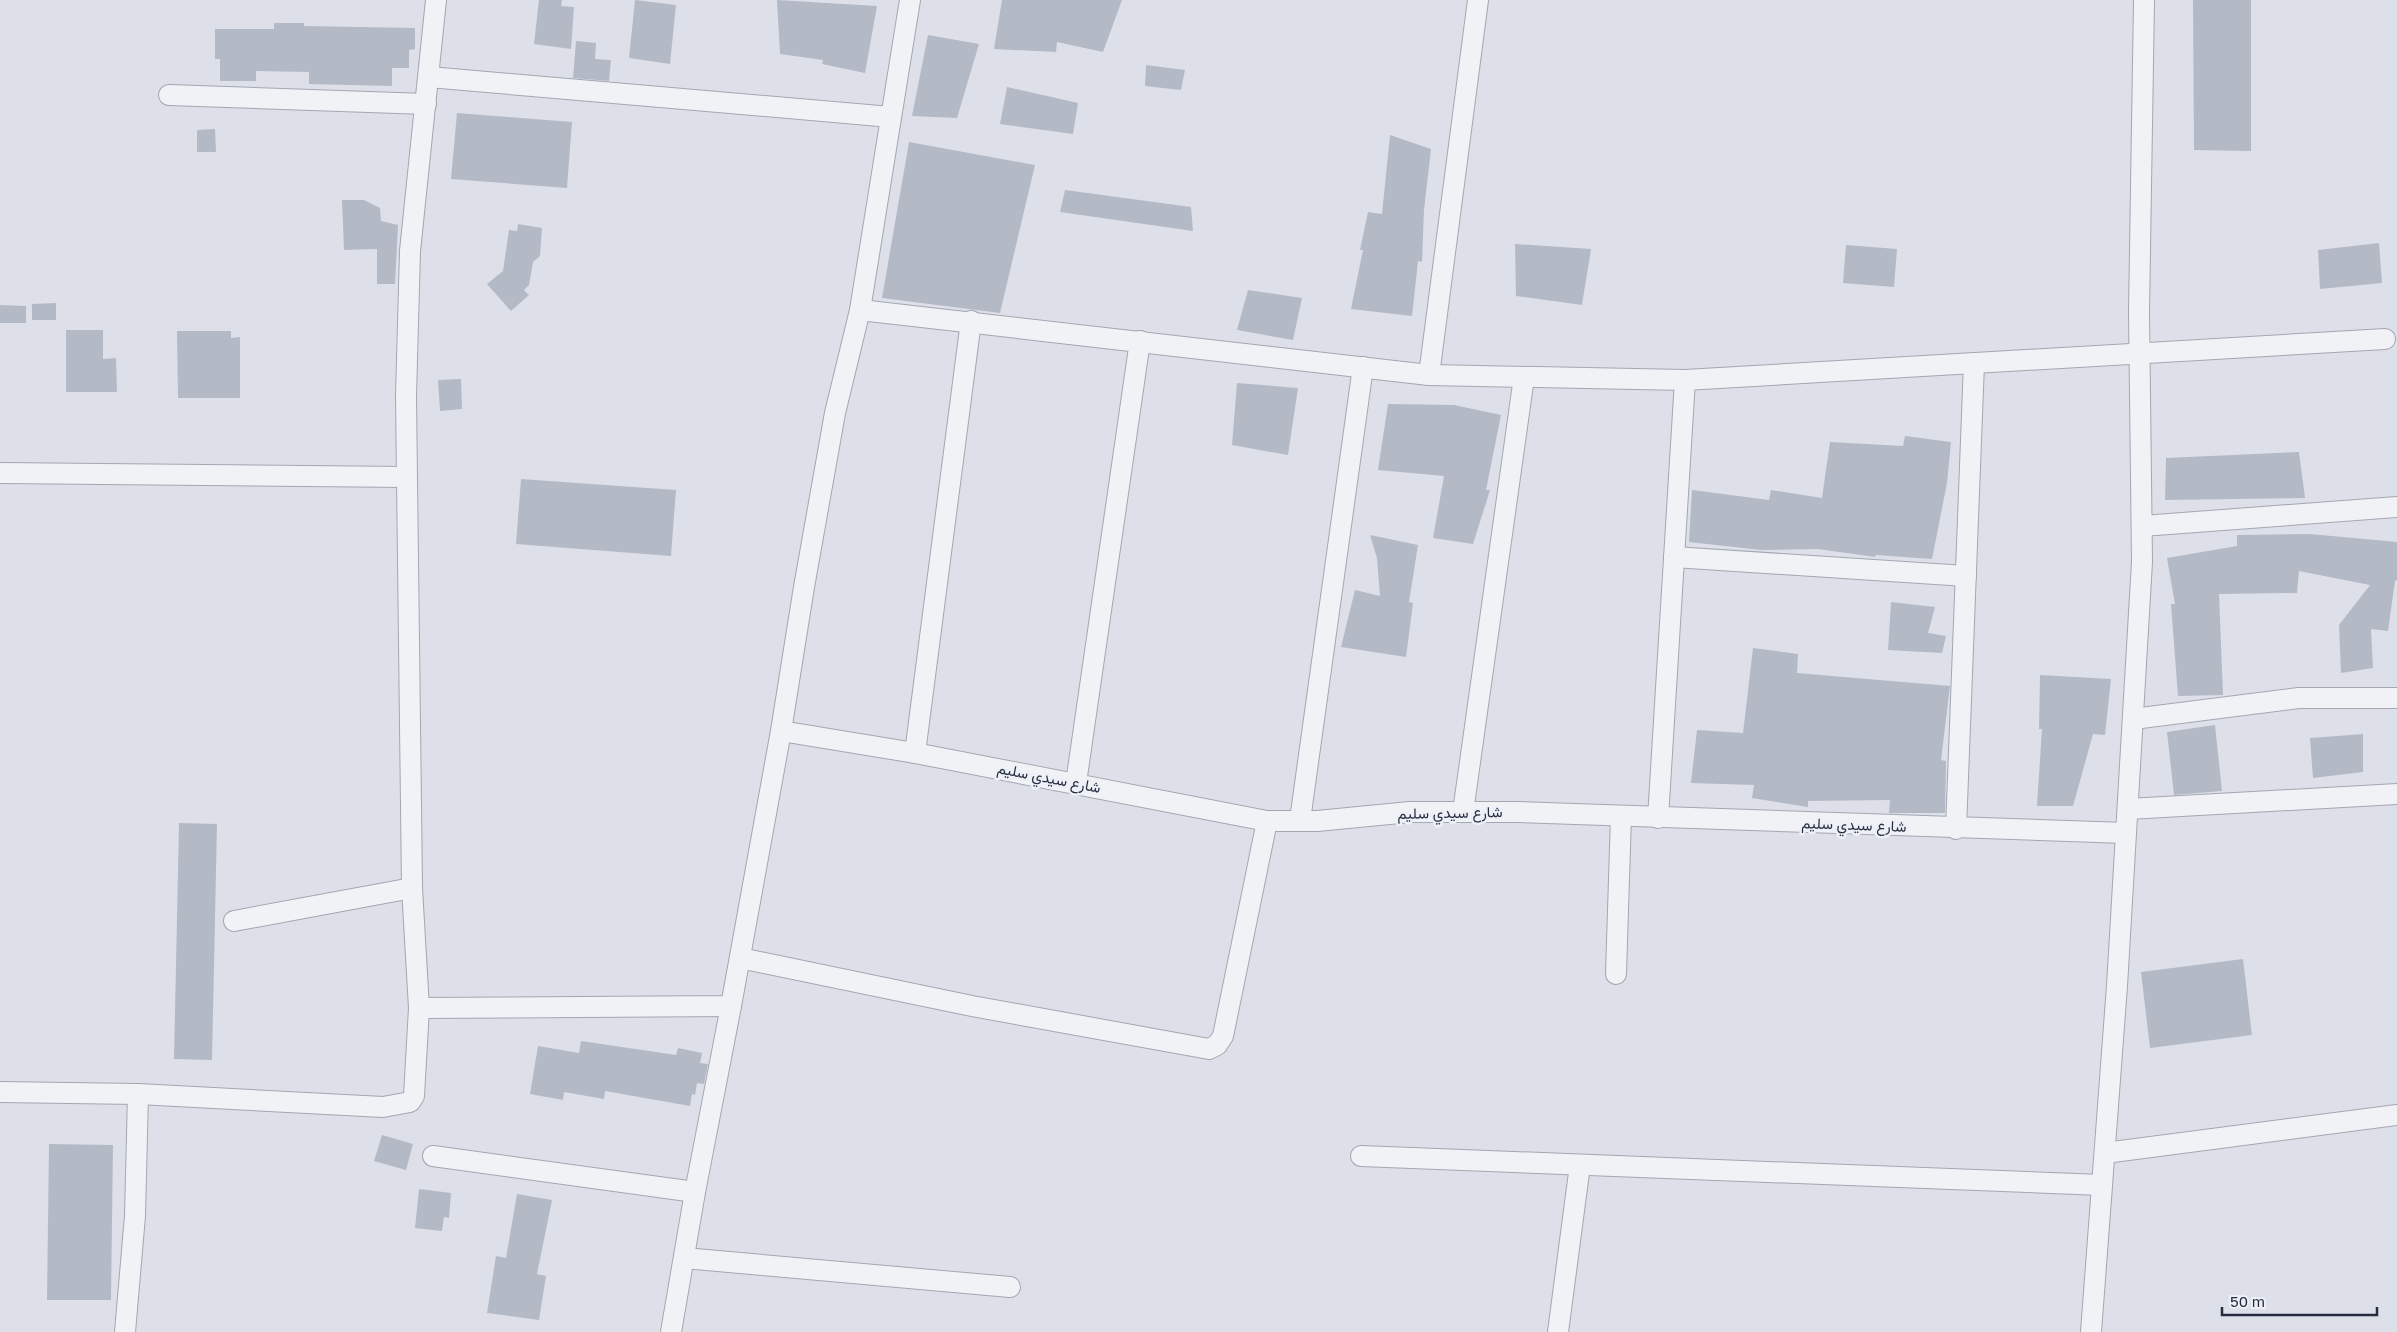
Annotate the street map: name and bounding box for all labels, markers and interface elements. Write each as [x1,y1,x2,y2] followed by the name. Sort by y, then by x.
[995,758,1103,801] street label: شارع سيدي سليم
[1397,802,1503,827] street label: شارع سيدي سليم
[1801,813,1907,840] street label: شارع سيدي سليم
[2222,1284,2377,1316] scale bar
[2230,1292,2265,1310] text: 50 m

